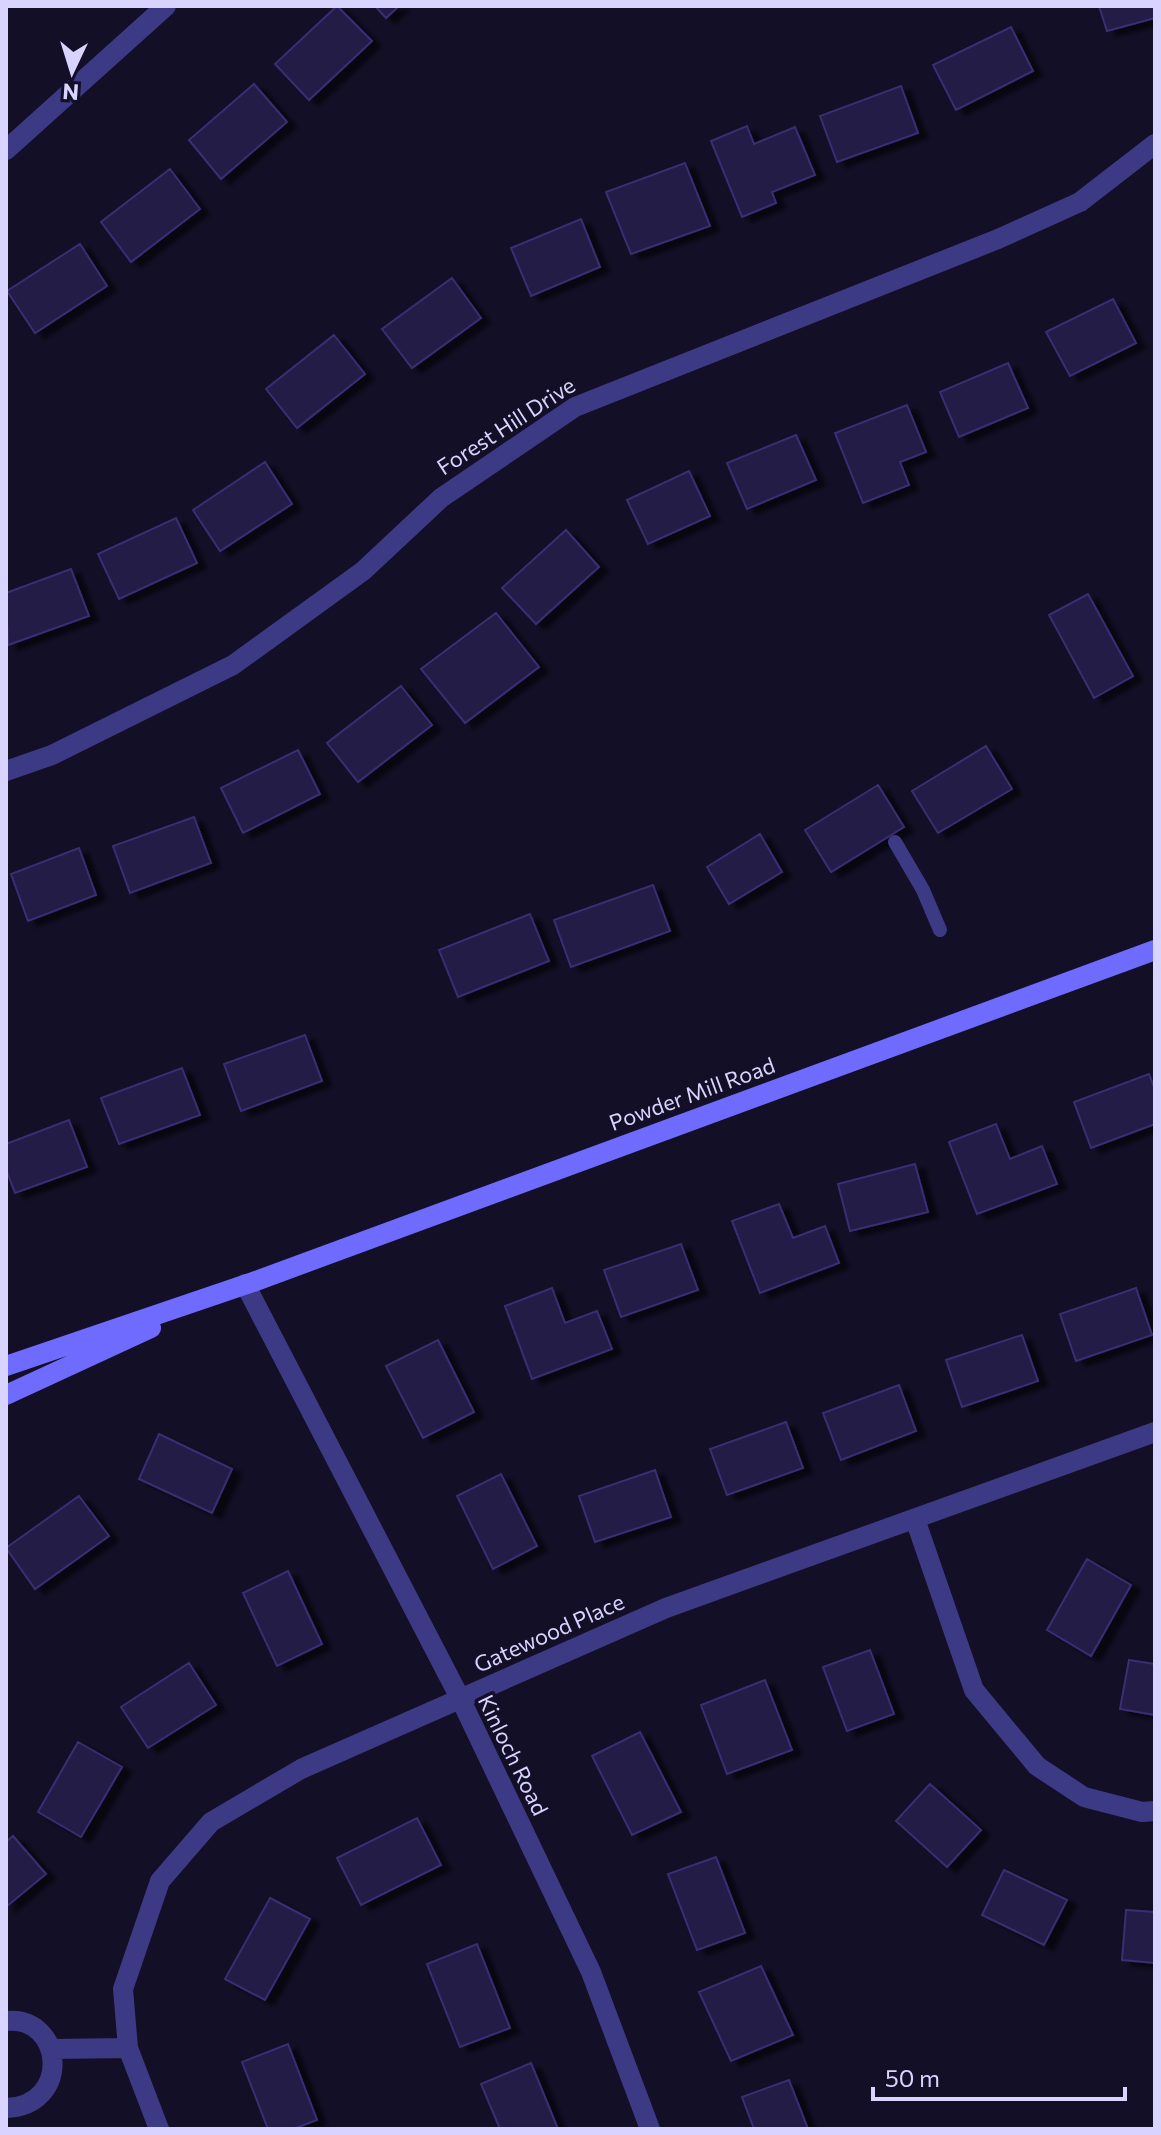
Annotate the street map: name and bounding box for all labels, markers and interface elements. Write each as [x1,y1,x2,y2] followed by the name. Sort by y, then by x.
[32,32,112,112] north arrow
[61,78,80,106] text: N
[432,371,580,480] street label: Forest Hill Drive
[605,1051,778,1136] street label: Powder Mill Road
[469,1587,628,1678] street label: Gatewood Place
[473,1690,554,1819] street label: Kinloch Road
[873,2051,1125,2101] scale bar
[885,2063,940,2092] text: 50 m

